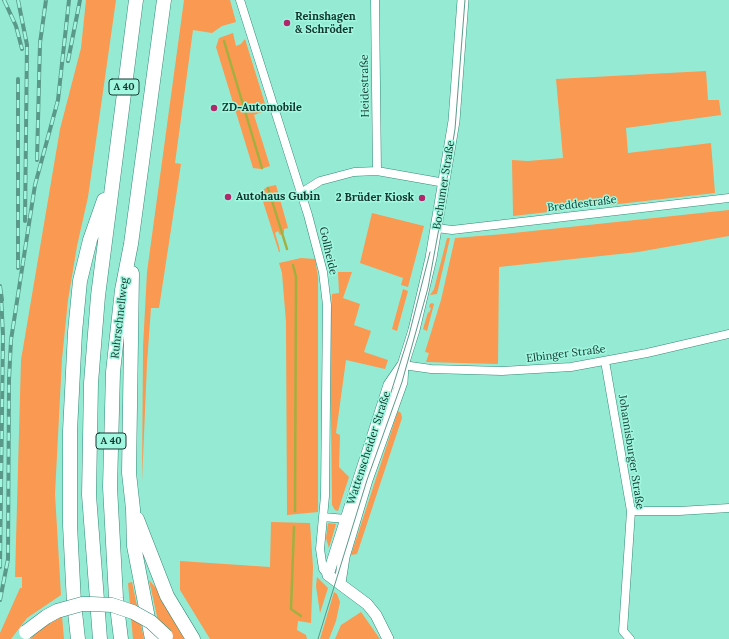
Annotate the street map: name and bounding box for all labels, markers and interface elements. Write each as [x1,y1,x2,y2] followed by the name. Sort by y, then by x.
[295,10,356,36] place label: Reinshagen & Schröder
[282,18,292,28] marker: Reinshagen & Schröder
[358,54,372,118] street label: Heidestraße
[109,79,139,95] road number: A 40
[222,101,302,115] place label: ZD-Automobile
[209,103,219,113] marker: ZD-Automobile
[430,140,458,230] street label: Bochumer Straße
[236,190,320,204] place label: Autohaus Gubin
[336,191,414,205] place label: 2 Brüder Kiosk
[223,192,233,202] marker: Autohaus Gubin
[417,193,427,203] marker: 2 Brüder Kiosk
[547,193,617,215] street label: Breddestraße
[316,226,340,276] street label: Gollheide
[108,277,132,359] street label: Ruhrschnellweg
[526,343,606,365] street label: Elbinger Straße
[344,390,394,506] street label: Wattenscheider Straße
[615,394,647,510] street label: Johannisburger Straße
[96,433,126,449] road number: A 40

